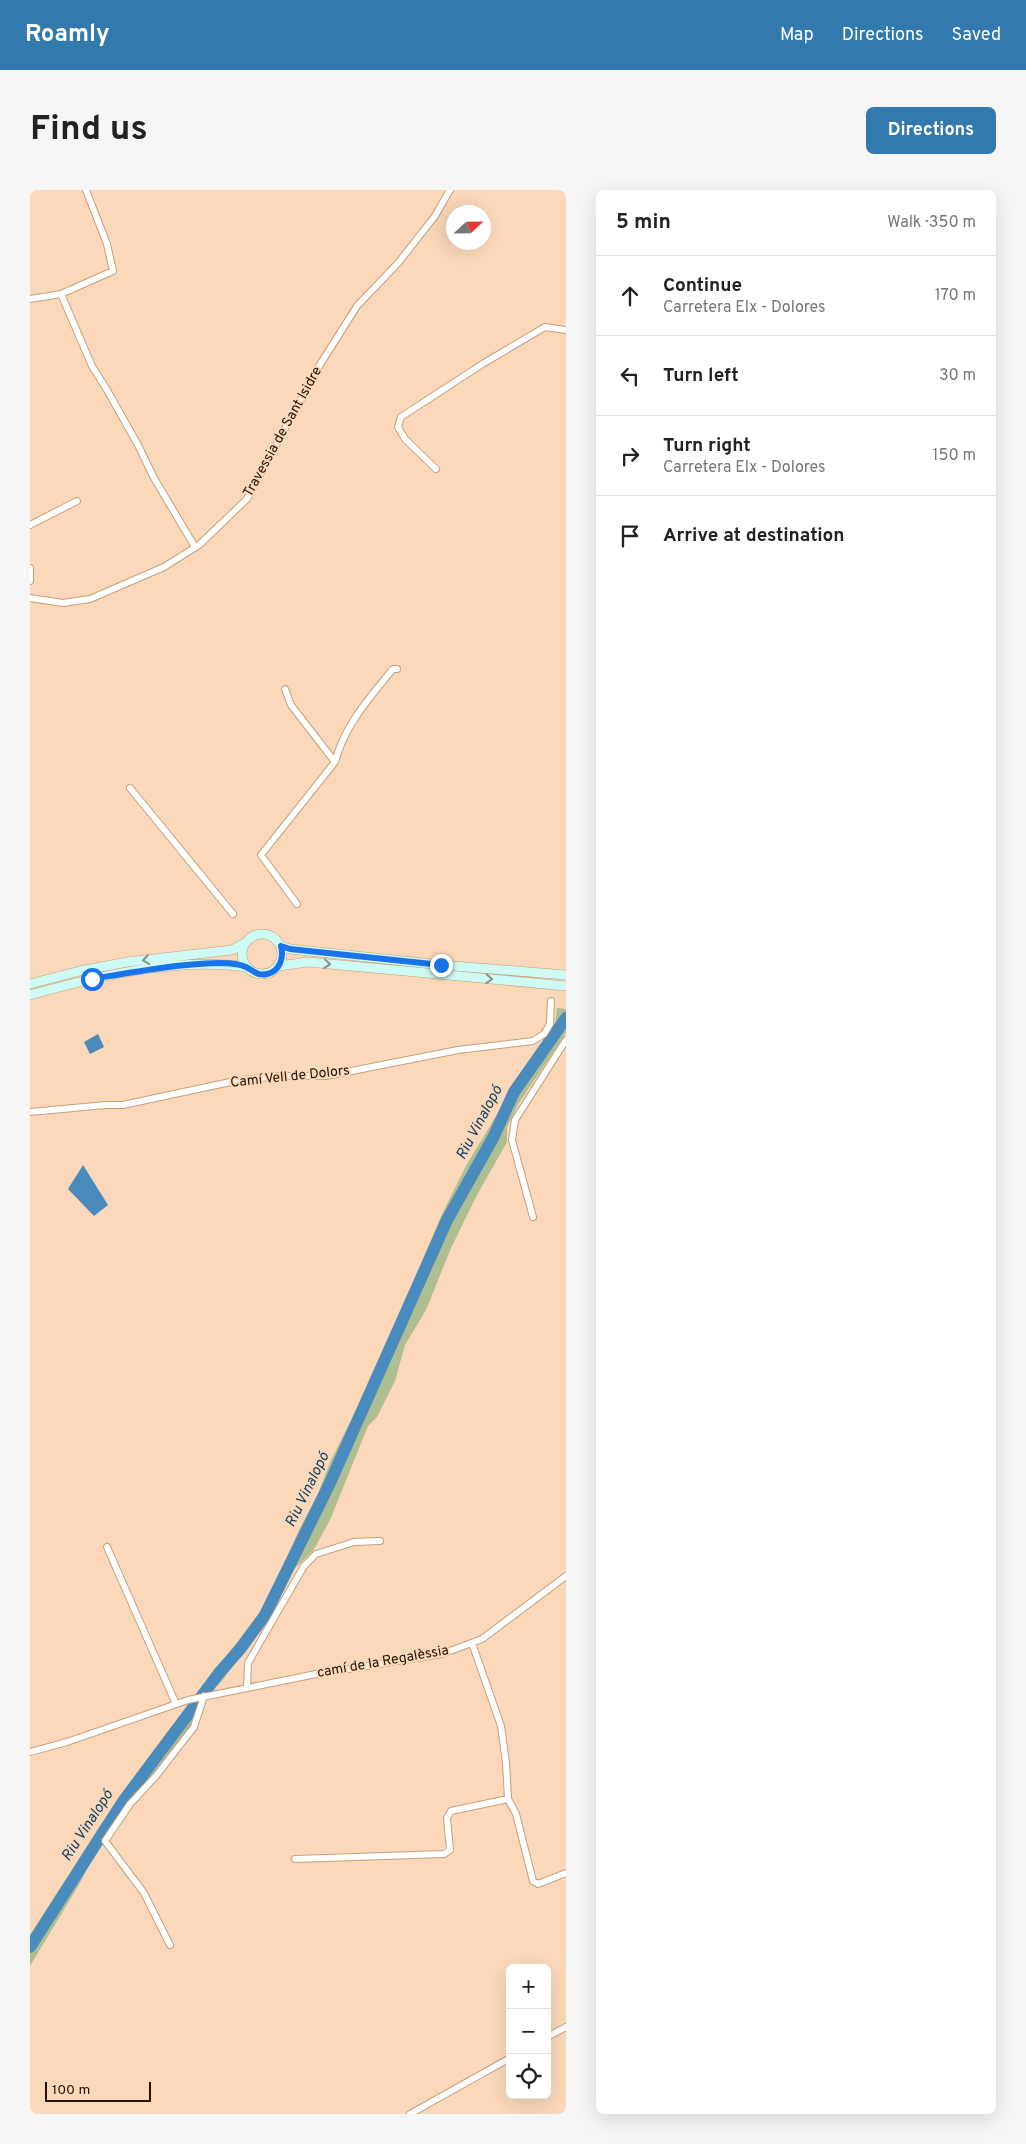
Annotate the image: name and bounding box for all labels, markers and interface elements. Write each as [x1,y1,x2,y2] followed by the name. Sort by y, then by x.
[25,20,110,50] text: Roamly
[780,24,814,47] text: Map
[842,24,924,47] text: Directions
[952,24,1001,47] text: Saved
[866,107,996,154] button: Directions
[30,108,148,152] text: Find us
[446,205,491,250] north arrow
[616,209,671,236] text: 5 min
[887,213,976,233] text: Walk · 350 m
[663,274,742,298] text: Continue
[616,282,644,310] icon: ahead
[935,286,976,306] text: 170 m
[663,298,826,318] text: Carretera Elx - Dolores
[616,362,644,390] icon: left
[240,364,326,500] street label: Travessia de Sant Isidre
[663,364,739,388] text: Turn left
[939,366,976,386] text: 30 m
[663,434,751,458] text: Turn right
[616,442,644,470] icon: right
[933,446,976,466] text: 150 m
[663,458,826,478] text: Carretera Elx - Dolores
[616,522,644,550] icon: arrive
[663,524,844,548] text: Arrive at destination
[142,954,150,965] one-way arrow
[430,954,453,977] route end
[324,958,332,969] one-way arrow
[81,968,104,991] route start
[485,973,493,984] one-way arrow
[229,1062,351,1092] street label: Camí Vell de Dolors
[453,1082,508,1163] water label: Riu Vinalopó
[282,1448,335,1531] water label: Riu Vinalopó
[316,1642,450,1682] street label: camí de la Regalèssia
[58,1786,119,1865] water label: Riu Vinalopó
[506,1964,551,2099] map controls
[506,1964,551,2009] button: +
[506,2009,551,2054] button: −
[506,2054,551,2099] button: locate
[45,2079,151,2102] scale bar
[52,2082,90,2099] text: 100 m

